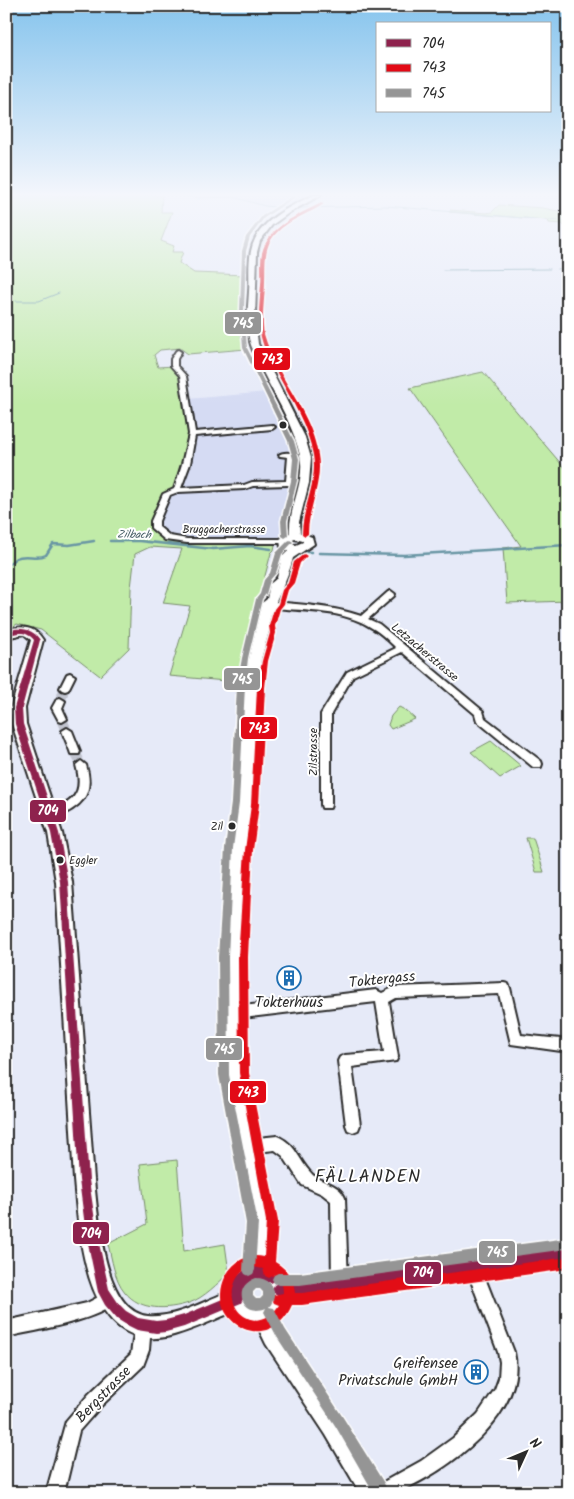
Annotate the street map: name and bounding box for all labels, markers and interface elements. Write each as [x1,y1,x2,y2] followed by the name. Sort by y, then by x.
[376,22,552,112] legend
[422,32,445,56] text: 704
[422,56,446,80] text: 743
[422,82,446,106] text: 745
[224,311,262,335] line badge: 745
[232,313,256,335] text: 745
[253,347,291,371] line badge: 743
[261,349,283,371] text: 743
[278,420,288,430] unlabelled marker
[183,521,266,539] street label: Bruggacherstrasse
[117,526,152,544] water label: Zilbach
[387,618,463,687] street label: Letzacherstrasse
[223,667,261,691] line badge: 745
[231,669,255,691] text: 745
[240,716,278,740] line badge: 743
[248,718,270,740] text: 743
[304,727,323,776] street label: Zilstrasse
[29,799,67,823] line badge: 704
[37,800,59,822] text: 704
[211,818,223,836] place label: Zil
[227,821,237,831] marker: Zil
[69,852,99,870] place label: Eggler
[55,855,65,865] marker: Eggler
[276,965,302,991] building icon: Tokterhuus
[348,965,417,995] street label: Toktergass
[255,991,324,1015] place label: Tokterhuus
[205,1037,243,1061] line badge: 745
[213,1039,237,1061] text: 745
[229,1080,267,1104] line badge: 743
[237,1082,259,1104] text: 743
[315,1163,421,1192] district label: FÄLLANDEN
[72,1221,110,1245] line badge: 704
[80,1223,102,1245] text: 704
[478,1240,516,1264] line badge: 745
[486,1242,510,1264] text: 745
[404,1261,442,1285] line badge: 704
[412,1262,434,1284] text: 704
[338,1352,458,1393] place label: Greifensee Privatschule GmbH
[463,1359,489,1385] building icon: Greifensee Privatschule GmbH
[70,1360,138,1429] street label: Bergstrasse
[502,1426,552,1476] north arrow
[524,1433,546,1455] text: N

